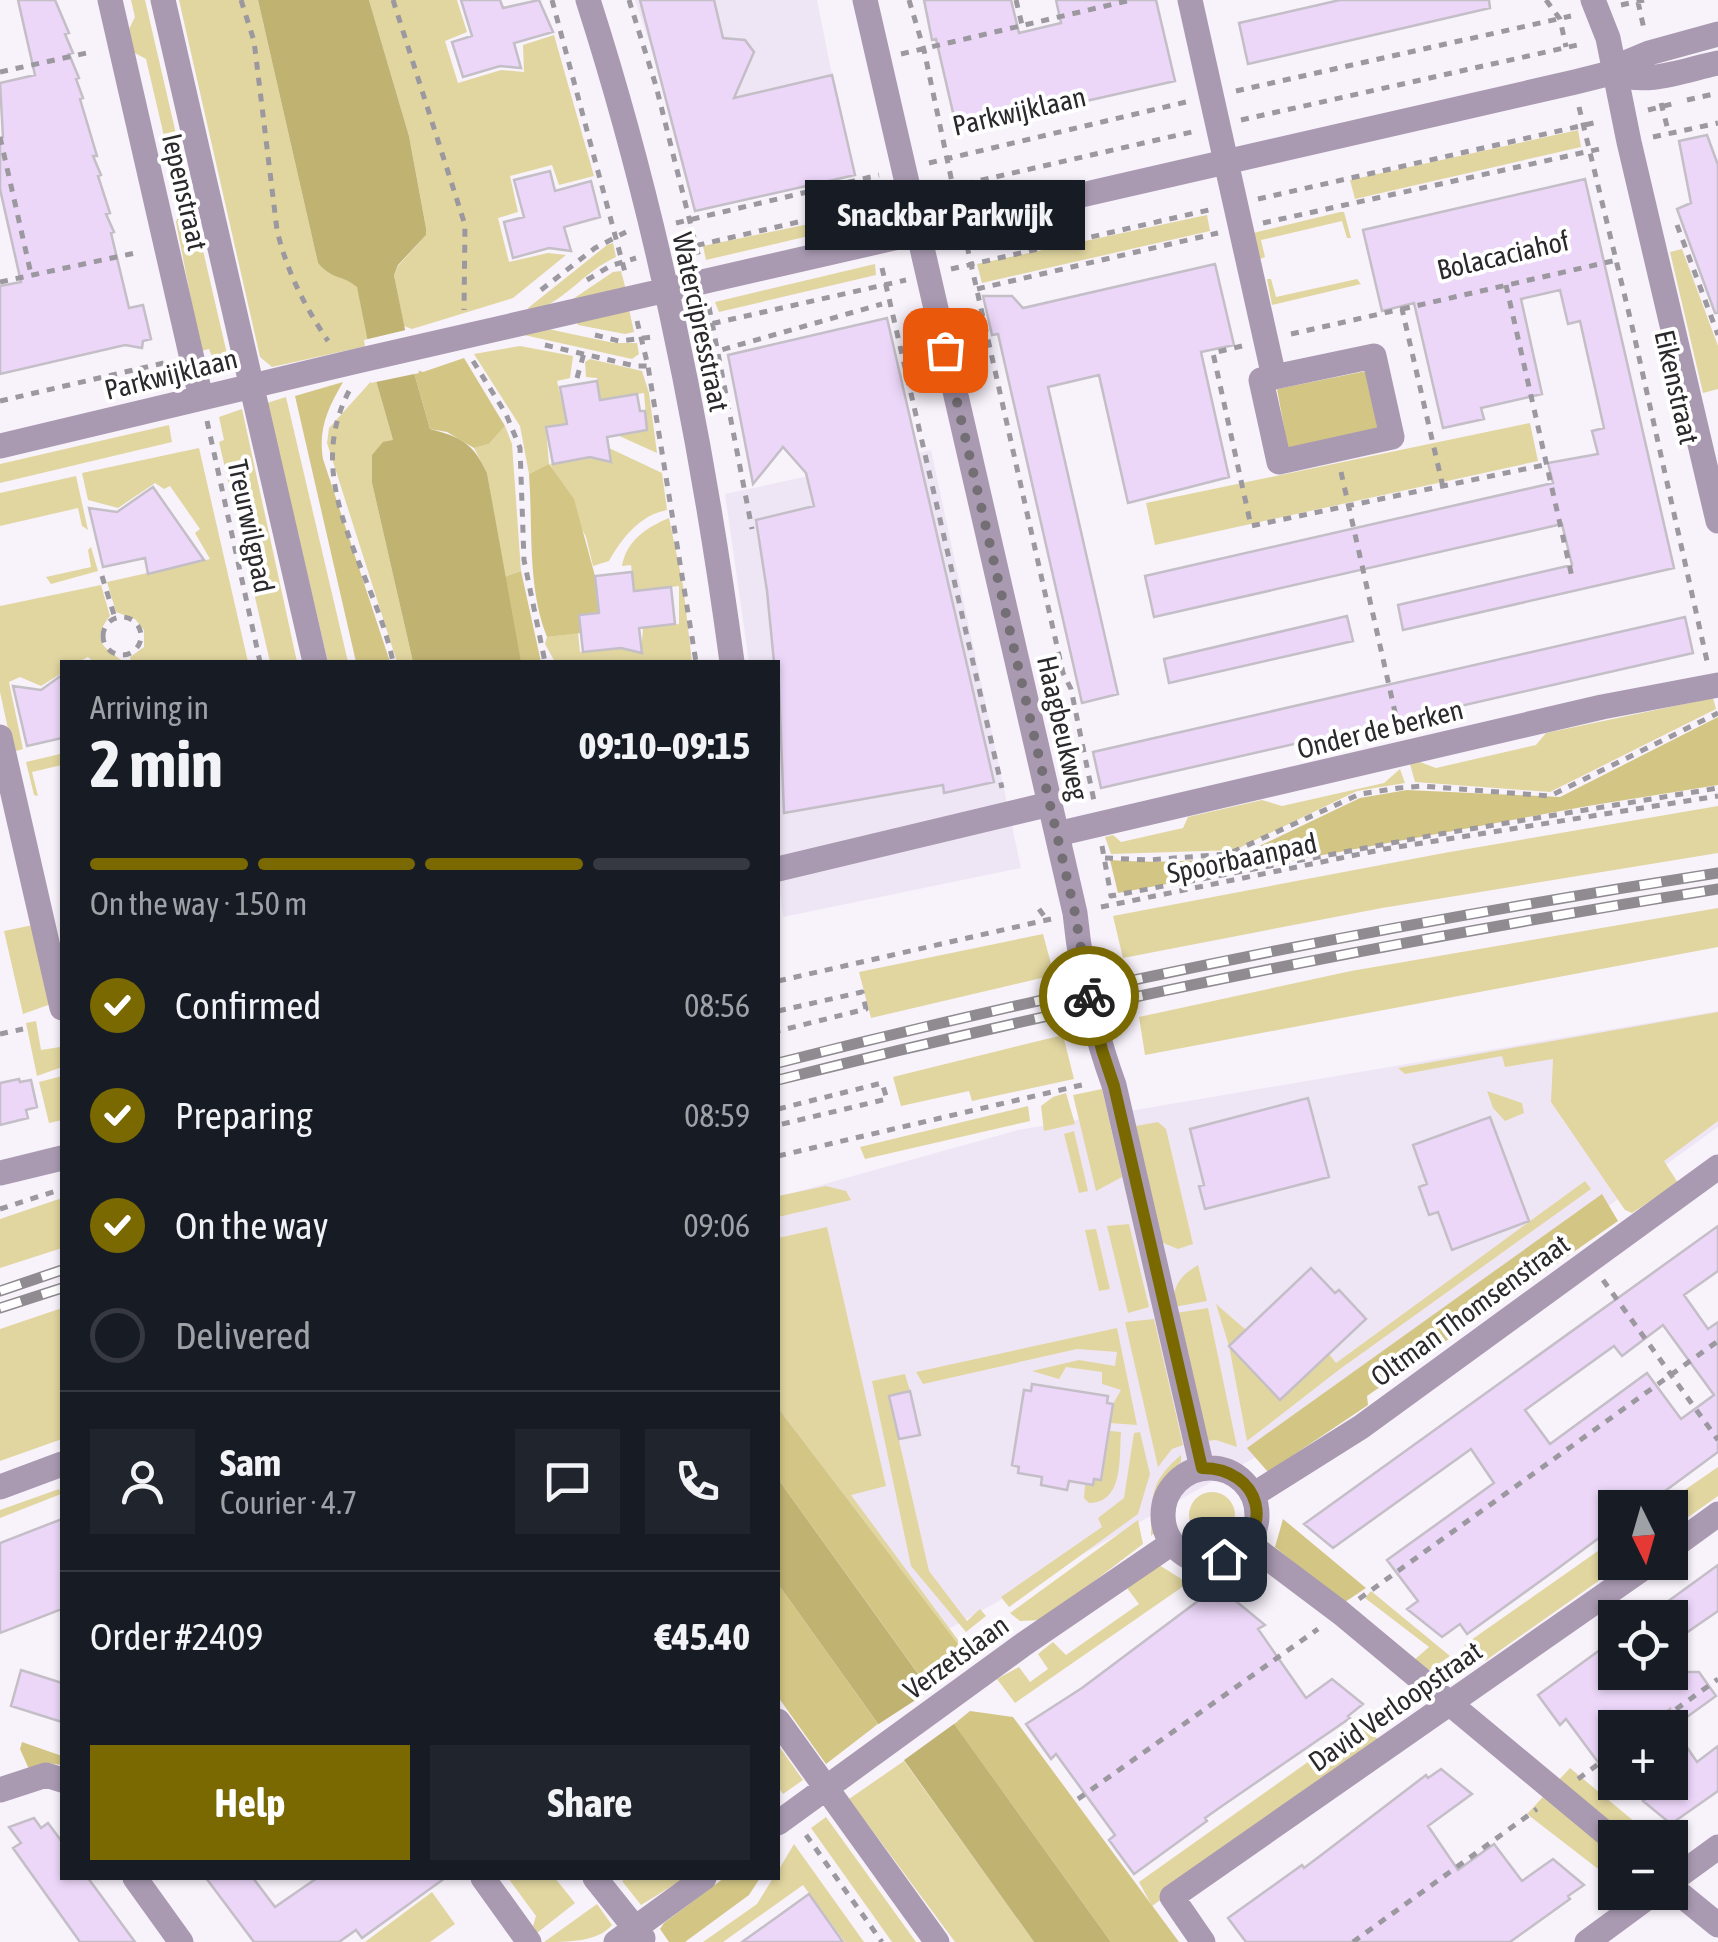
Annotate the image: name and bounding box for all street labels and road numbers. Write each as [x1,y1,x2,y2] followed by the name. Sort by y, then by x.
[949,80,1089,142] street label: Parkwijklaan
[156,130,214,254] street label: Iepenstraat
[1434,224,1572,286] street label: Bolacaciahof
[666,230,736,414] street label: Watercipresstraat
[1648,327,1706,447] street label: Eikenstraat
[101,342,241,406] street label: Parkwijklaan
[221,457,281,595] street label: Treurwilgpad
[1031,653,1095,803] street label: Haagbeukweg
[1294,693,1466,765] street label: Onder de berken
[1164,827,1320,889] street label: Spoorbaanpad
[1365,1227,1575,1393] street label: Oltman Thomsenstraat
[898,1608,1014,1706] street label: Verzetslaan
[1302,1634,1488,1778] street label: David Verloopstraat

